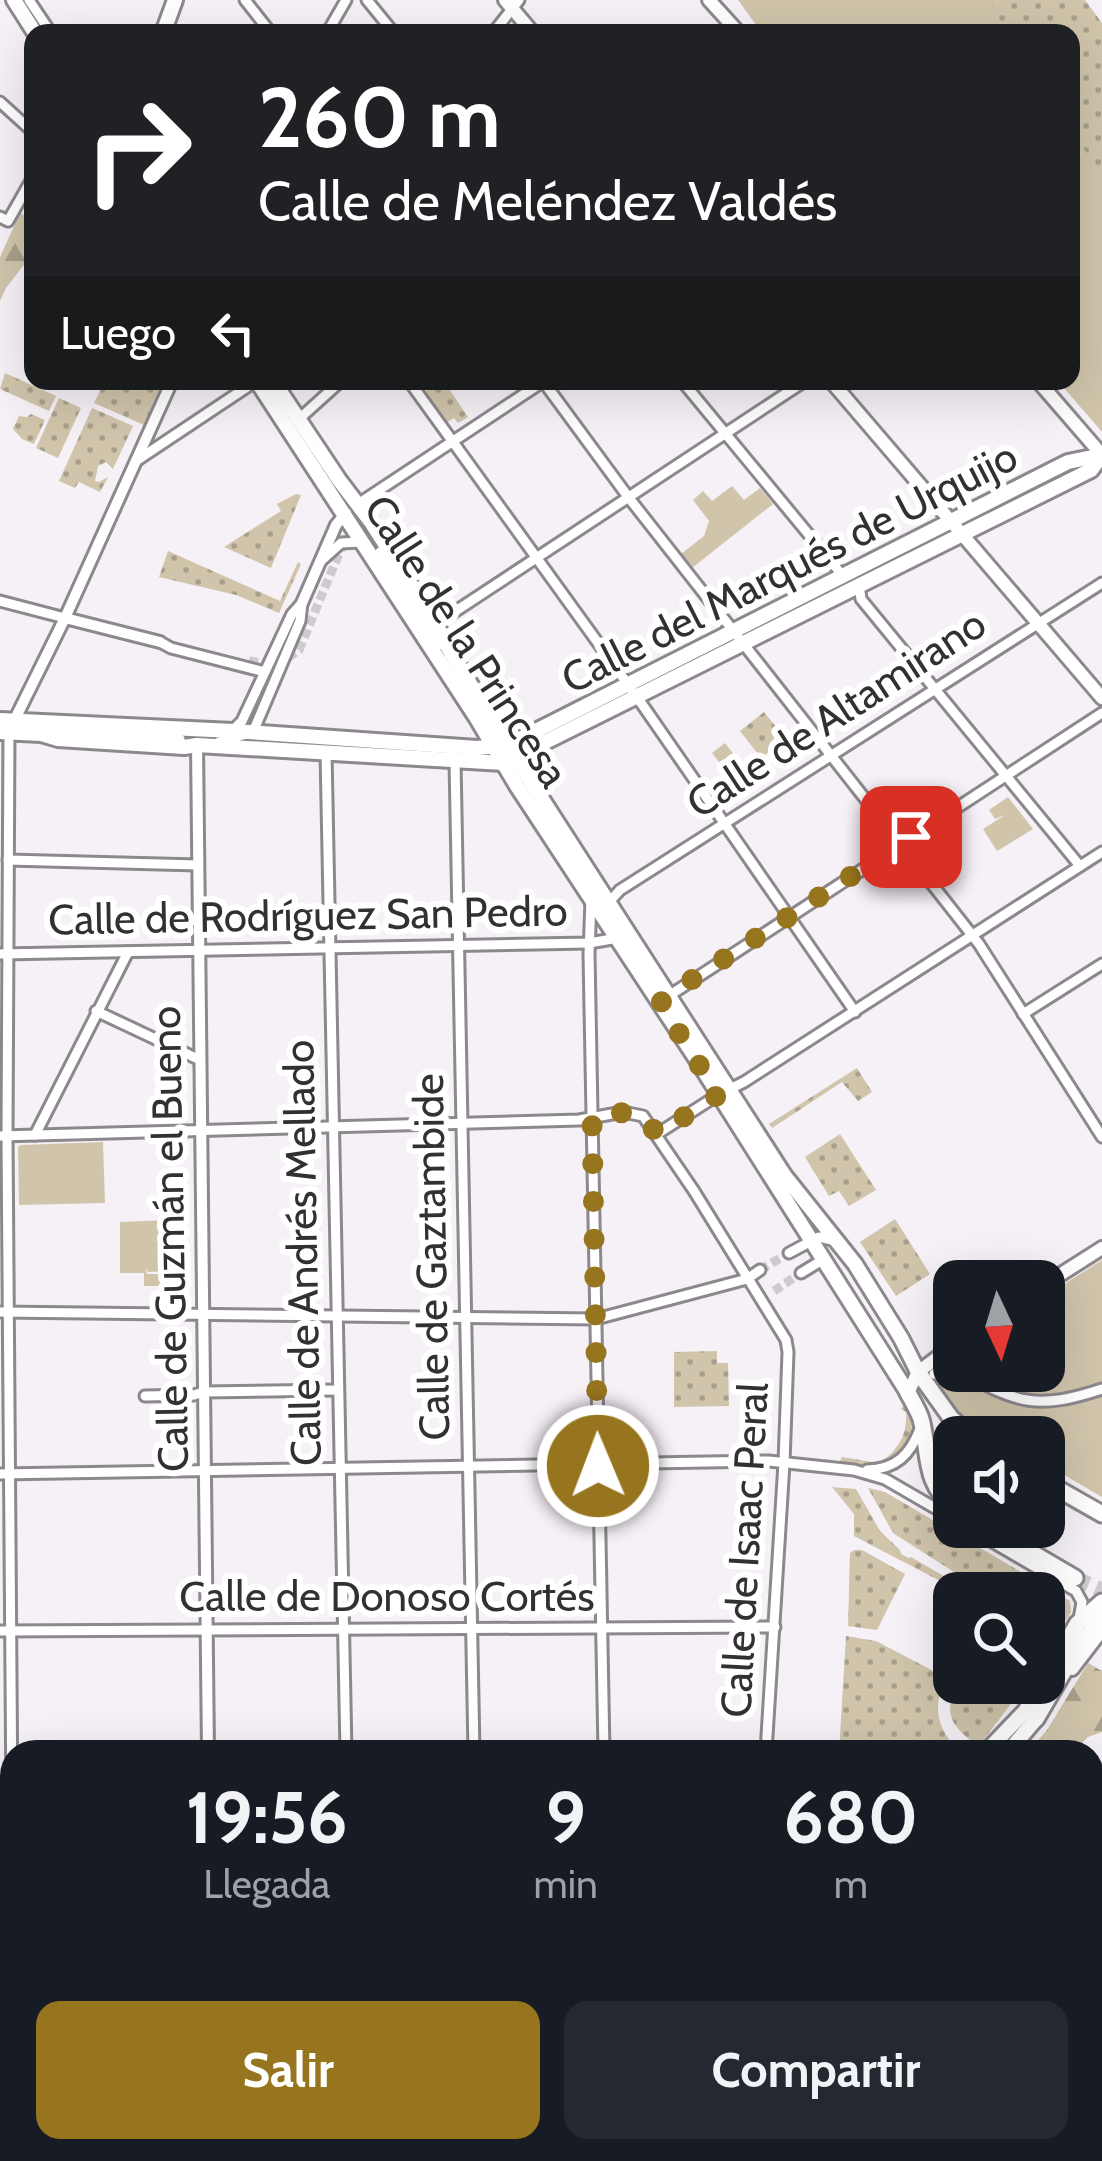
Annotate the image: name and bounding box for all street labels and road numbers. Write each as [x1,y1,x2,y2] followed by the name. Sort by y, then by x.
[553,429,1025,705] street label: Calle del Marqués de Urquijo
[353,485,581,797] street label: Calle de la Princesa
[677,597,995,829] street label: Calle de Altamirano
[48,884,568,946] street label: Calle de Rodríguez San Pedro
[139,1005,199,1473] street label: Calle de Guzmán el Bueno
[272,1040,332,1466] street label: Calle de Andrés Mellado
[402,1073,460,1441] street label: Calle de Gaztambide
[709,1381,779,1719] street label: Calle de Isaac Peral
[179,1570,595,1622] street label: Calle de Donoso Cortés

